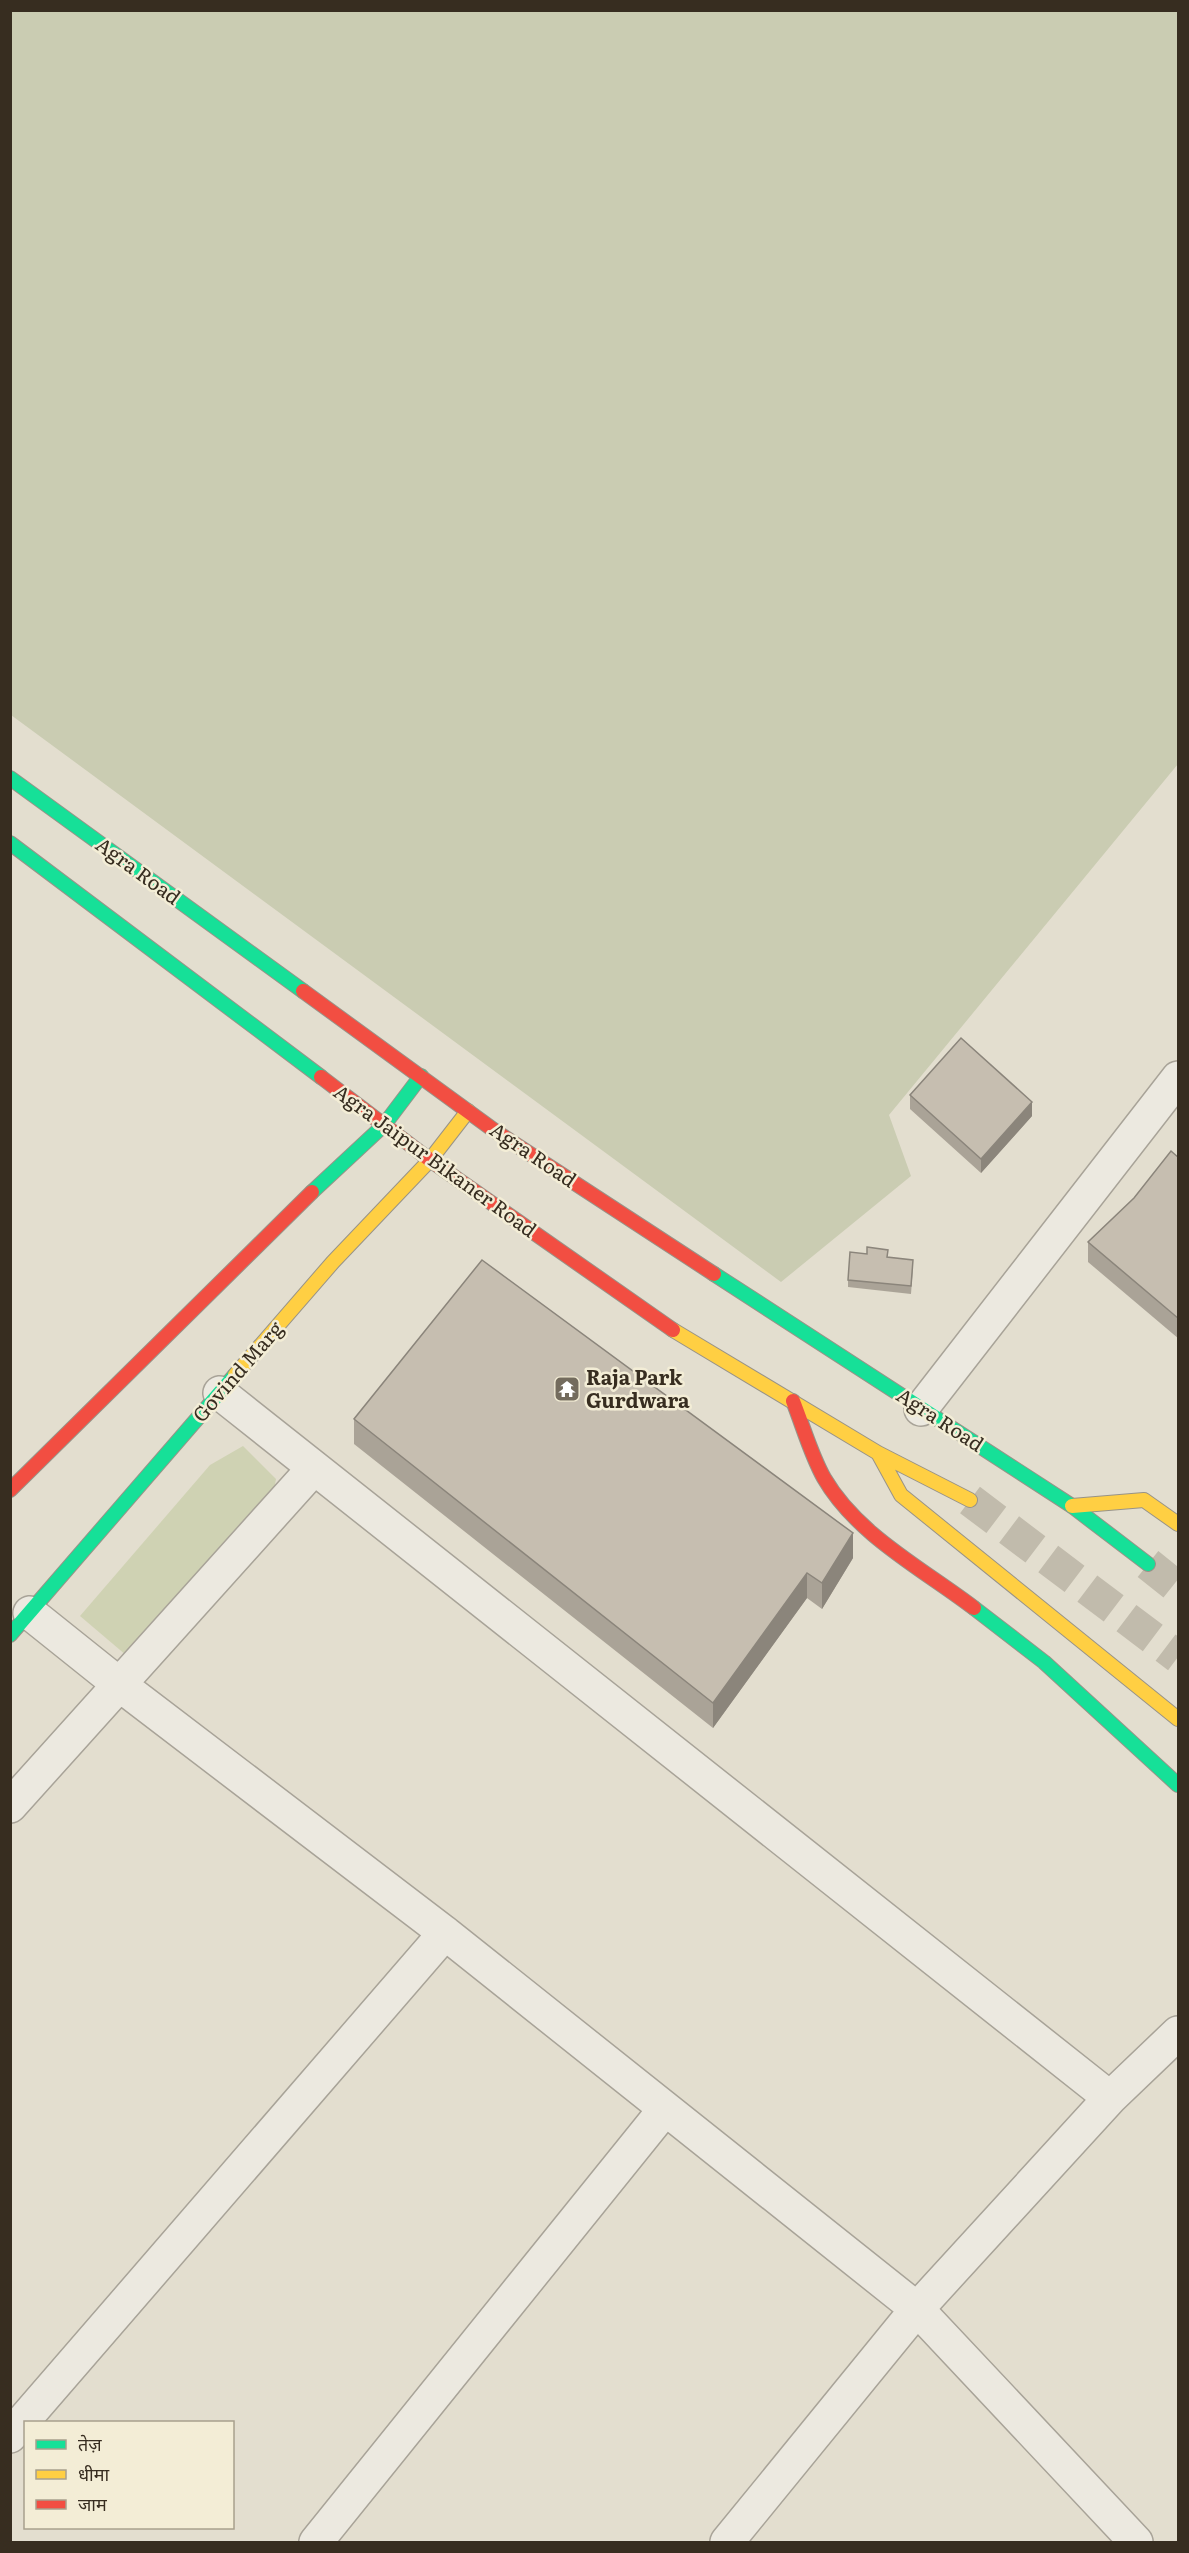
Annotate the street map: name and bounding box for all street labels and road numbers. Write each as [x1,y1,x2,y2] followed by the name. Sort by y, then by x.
[90,828,188,911] street label: Agra Road
[329,1075,544,1243] street label: Agra Jaipur Bikaner Road
[485,1113,583,1193] street label: Agra Road
[184,1313,289,1428] street label: Govind Marg
[892,1379,991,1458] street label: Agra Road

